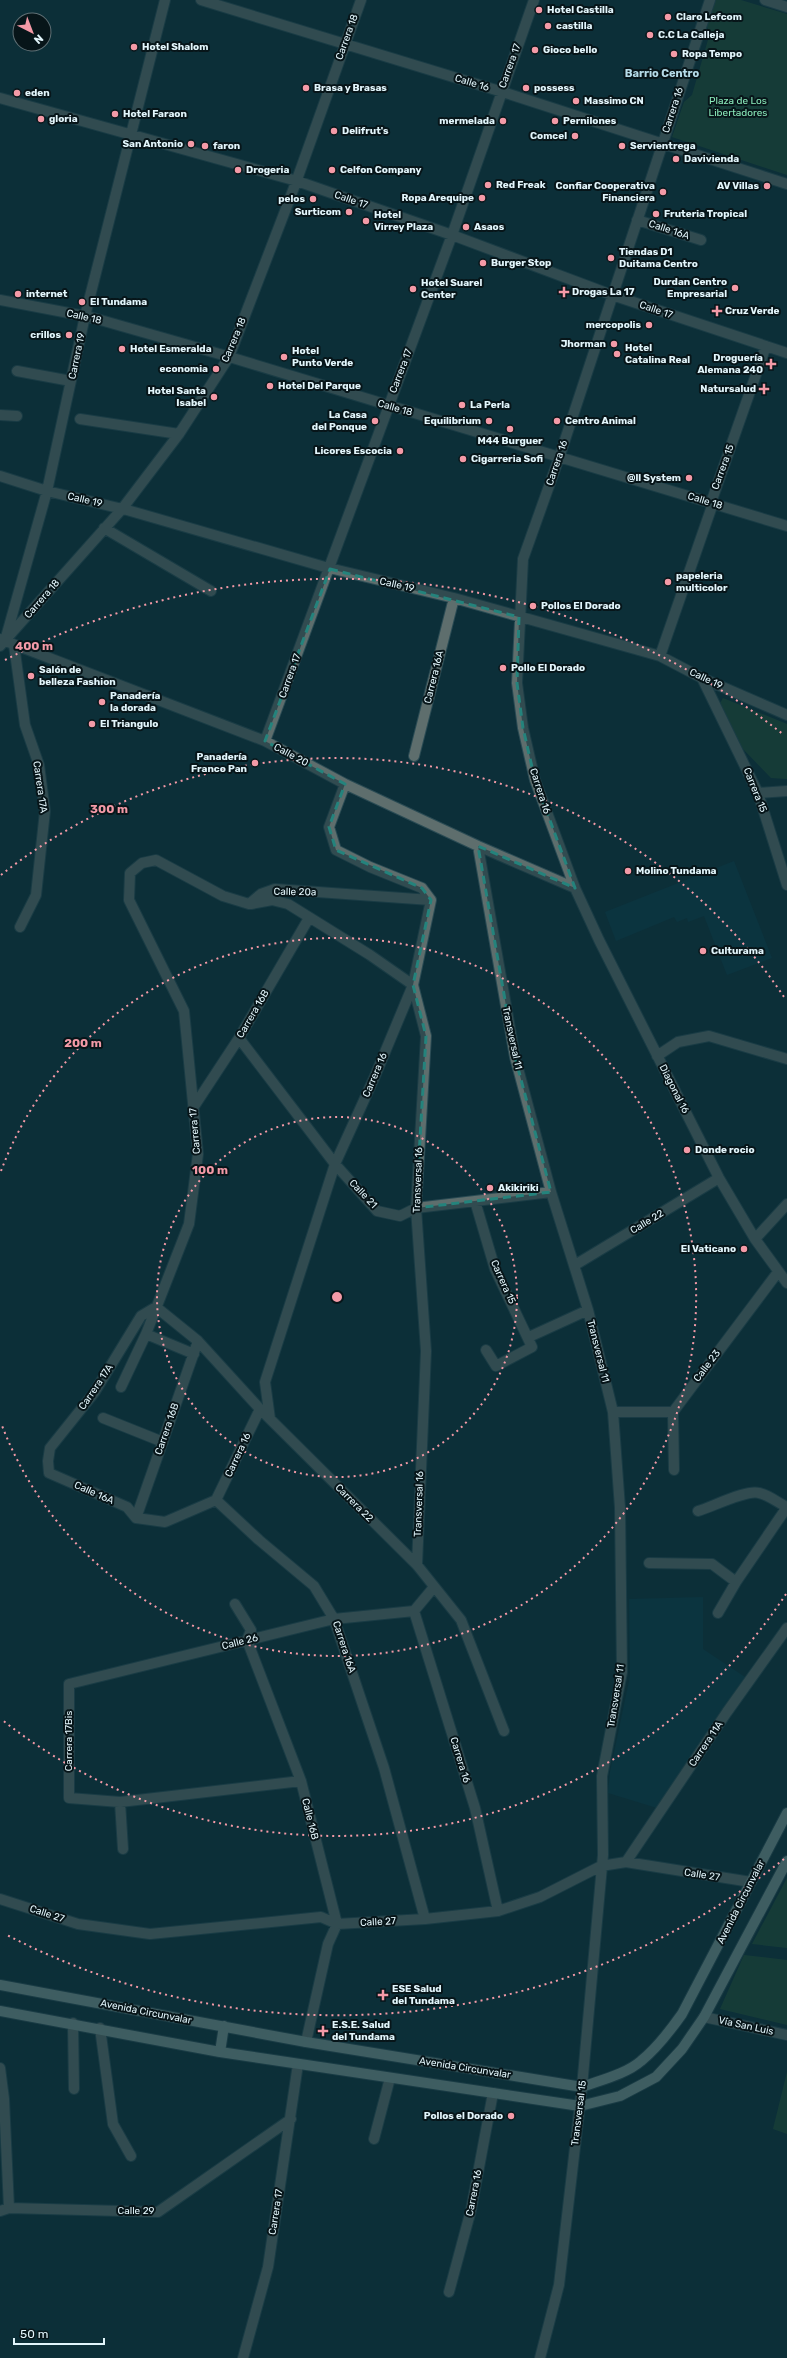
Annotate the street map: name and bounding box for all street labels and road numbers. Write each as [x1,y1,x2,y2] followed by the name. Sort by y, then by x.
[333,13,361,61] street label: Carrera 18
[496,42,524,90] street label: Carrera 17
[453,72,491,94] street label: Calle 16
[660,86,686,134] street label: Carrera 16
[333,189,369,211] street label: Calle 17
[647,218,691,242] street label: Calle 16A
[638,299,674,321] street label: Calle 17
[65,307,103,327] street label: Calle 18
[219,316,249,364] street label: Carrera 18
[66,332,88,380] street label: Carrera 19
[387,347,415,395] street label: Carrera 17
[376,397,414,419] street label: Calle 18
[544,439,570,487] street label: Carrera 16
[709,443,737,491] street label: Carrera 15
[66,490,104,510] street label: Calle 19
[686,490,724,512] street label: Calle 18
[378,575,416,595] street label: Calle 19
[22,577,62,621] street label: Carrera 18
[422,649,446,705] street label: Carrera 16A
[276,652,304,700] street label: Carrera 17
[687,666,725,692] street label: Calle 19
[272,741,310,769] street label: Calle 20
[30,760,50,814] street label: Carrera 17A
[741,766,769,814] street label: Carrera 15
[527,767,553,815] street label: Carrera 16
[273,886,317,898] street label: Calle 20a
[234,987,272,1040] street label: Carrera 16B
[499,1005,525,1071] street label: Transversal 11
[360,1051,390,1099] street label: Carrera 16
[657,1063,691,1115] street label: Diagonal 16
[187,1107,203,1155] street label: Carrera 17
[411,1147,425,1213] street label: Transversal 16
[347,1177,379,1211] street label: Calle 21
[628,1207,666,1237] street label: Calle 22
[488,1258,518,1306] street label: Carrera 15
[584,1318,612,1384] street label: Transversal 11
[691,1348,723,1384] street label: Calle 23
[76,1362,116,1412] street label: Carrera 17A
[153,1401,182,1456] street label: Carrera 16B
[223,1431,253,1479] street label: Carrera 16
[412,1471,426,1537] street label: Transversal 16
[72,1479,116,1507] street label: Calle 16A
[333,1482,376,1525] street label: Carrera 22
[330,1619,358,1675] street label: Carrera 16A
[221,1632,259,1652] street label: Calle 26
[605,1663,627,1729] street label: Transversal 11
[63,1711,75,1771] street label: Carrera 17Bis
[686,1719,726,1769] street label: Carrera 11A
[447,1736,473,1784] street label: Carrera 16
[299,1797,321,1841] street label: Calle 16B
[715,1858,767,1946] street label: Avenida Circunvalar
[683,1866,721,1884] street label: Calle 27
[28,1903,66,1925] street label: Calle 27
[360,1915,396,1929] street label: Calle 27
[99,1997,193,2027] street label: Avenida Circunvalar
[717,2014,775,2038] street label: Vía San Luis
[418,2055,512,2081] street label: Avenida Circunvalar
[569,2080,589,2146] street label: Transversal 15
[464,2169,484,2217] street label: Carrera 16
[266,2188,286,2236] street label: Carrera 17
[118,2205,155,2217] street label: Calle 29

